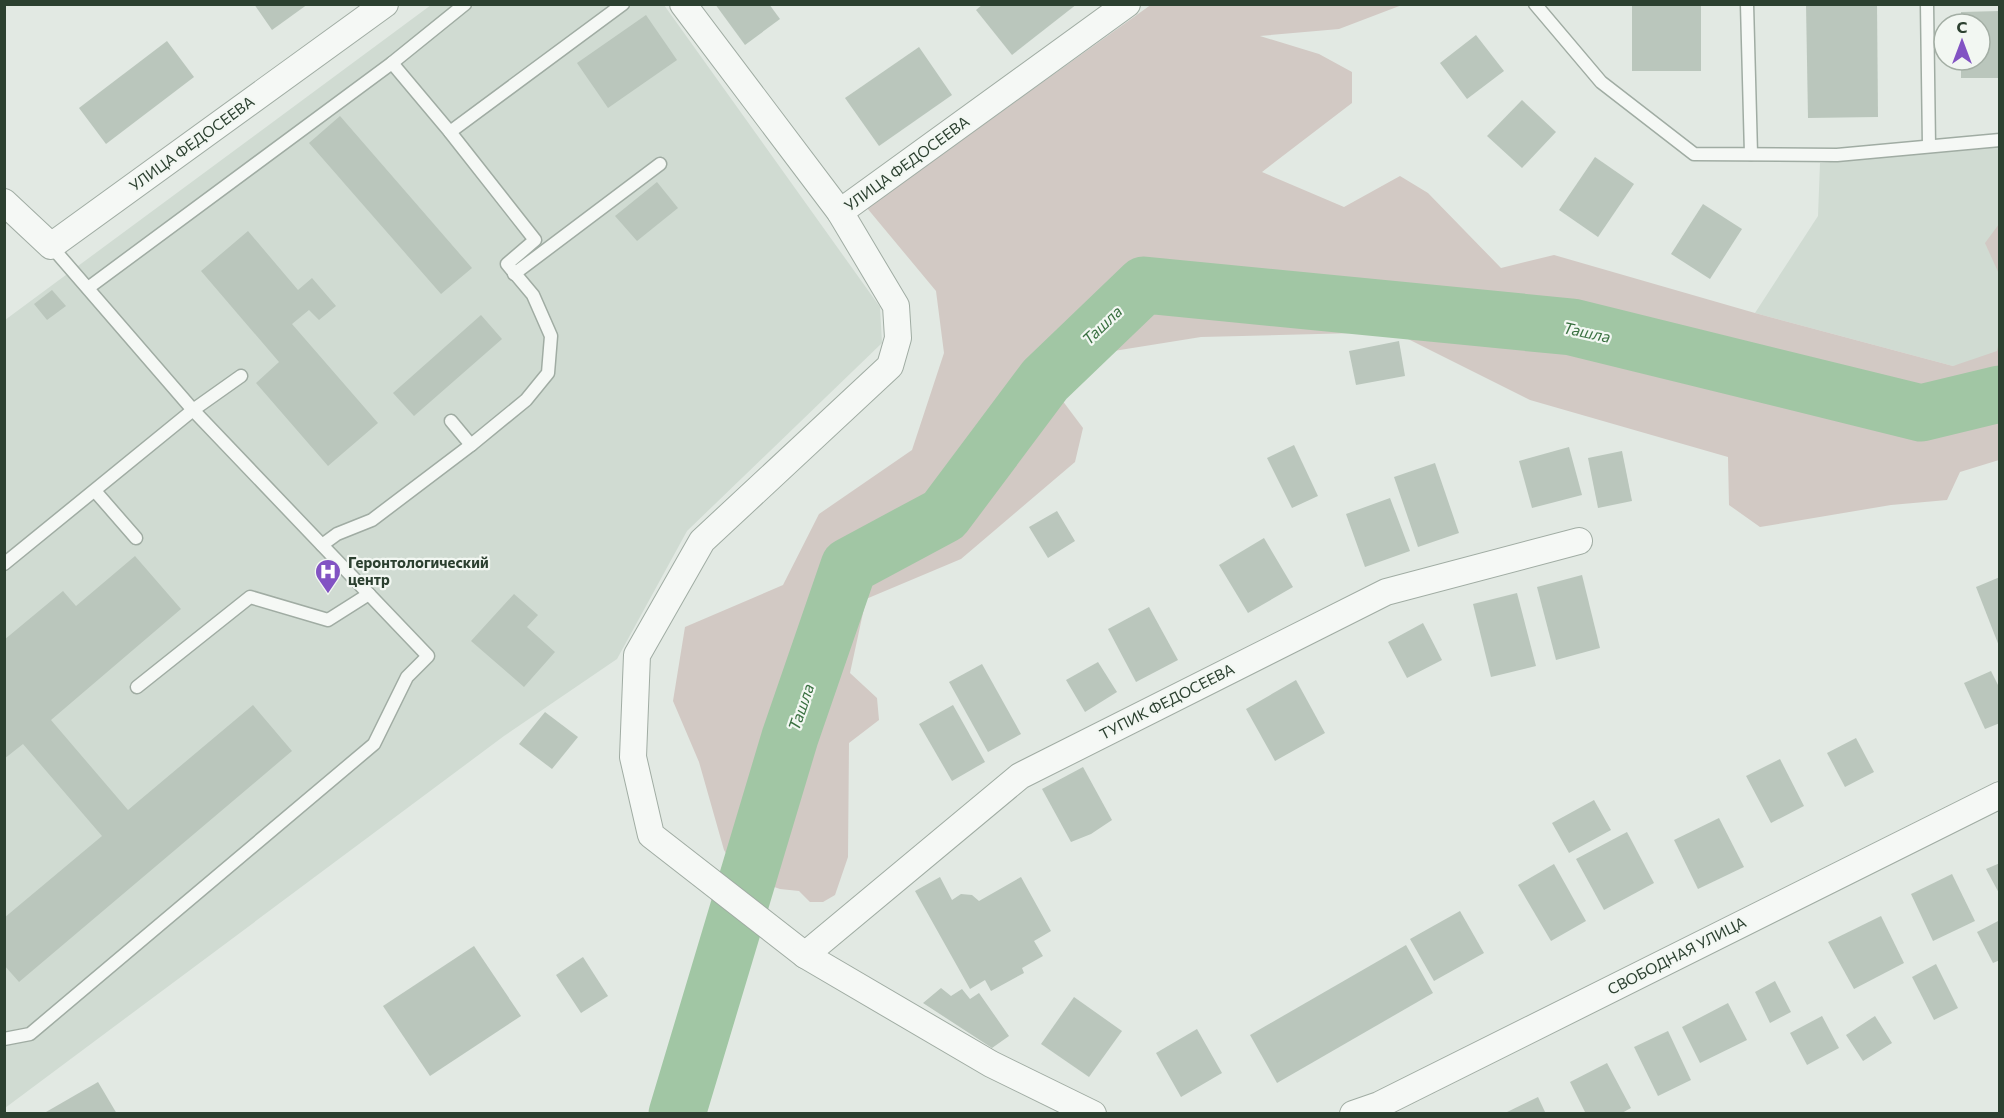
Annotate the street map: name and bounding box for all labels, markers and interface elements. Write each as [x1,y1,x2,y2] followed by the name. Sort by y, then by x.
[1932,12,1992,72] north arrow
[1957,17,1968,36] text: С
[126,92,257,195] street label: УЛИЦА ФЕДОСЕЕВА
[841,112,972,215] street label: УЛИЦА ФЕДОСЕЕВА
[1078,301,1126,348] water label: Ташла
[1562,317,1613,346] water label: Ташла
[348,553,489,588] place label: Геронтологический центр
[313,557,343,595] hospital icon: Геронтологический центр
[1096,659,1237,743] street label: ТУПИК ФЕДОСЕЕВА
[784,681,817,733] water label: Ташла
[1604,912,1749,998] street label: СВОБОДНАЯ УЛИЦА

